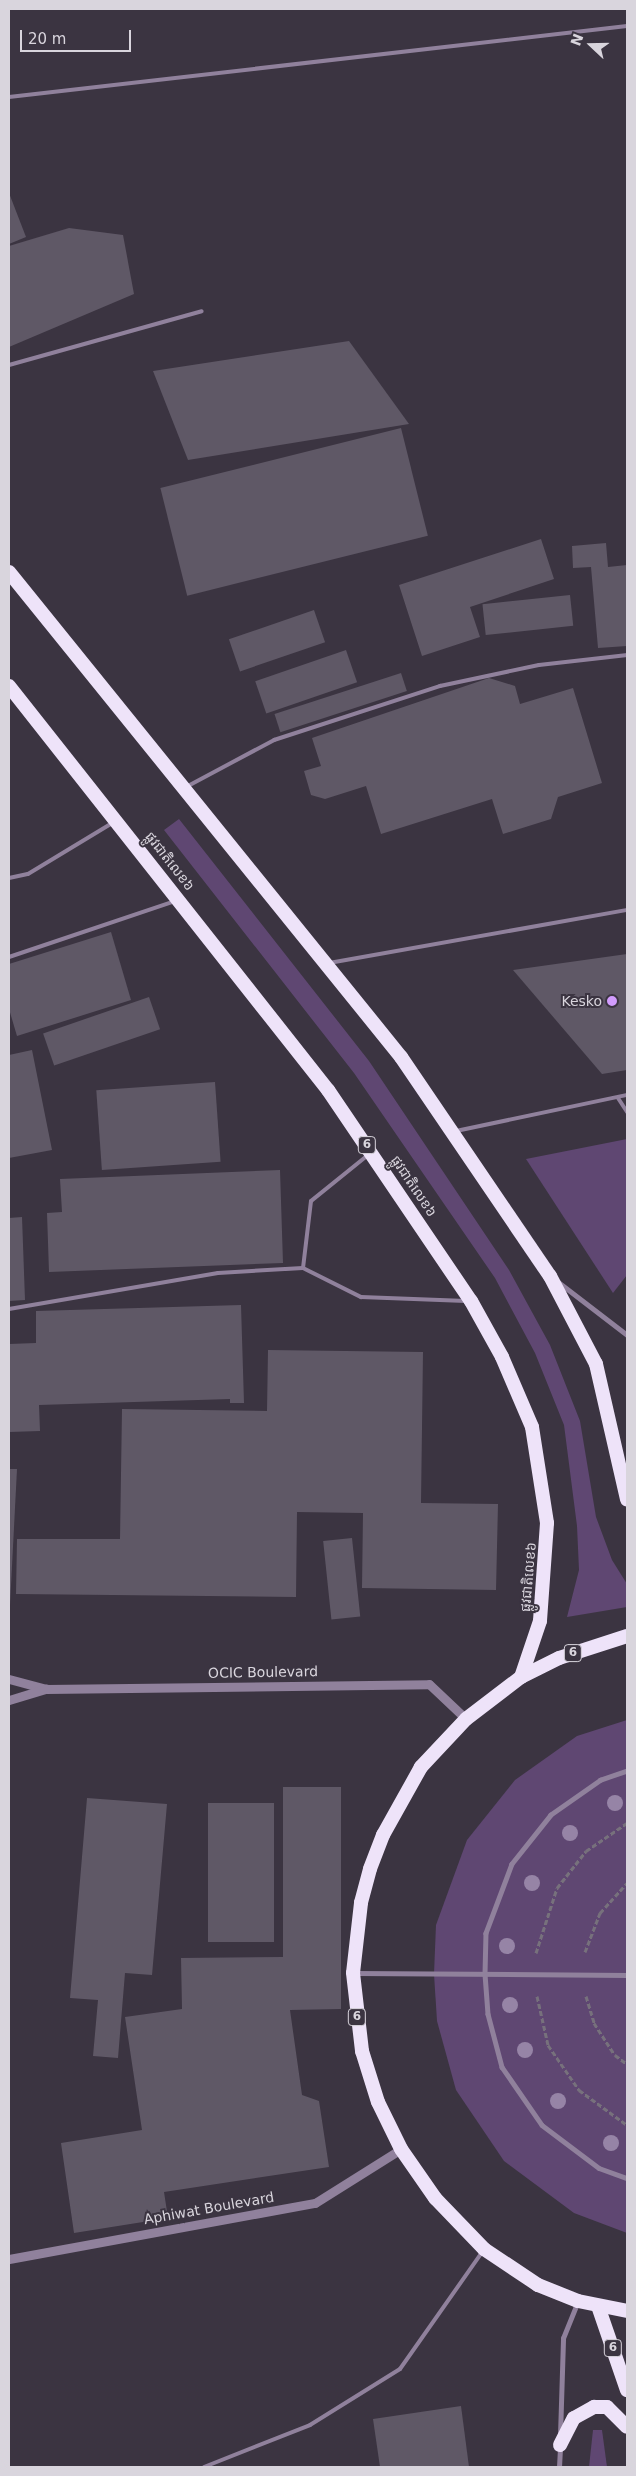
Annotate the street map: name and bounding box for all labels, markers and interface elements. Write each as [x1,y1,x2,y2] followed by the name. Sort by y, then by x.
[22,20,134,52] scale bar
[566,20,616,70] north arrow
[28,30,66,48] text: 20 m
[567,31,587,48] text: N
[142,828,198,894] street label: ផ្លូវជាតិលេខ៦
[561,993,602,1009] place label: Kesko
[606,995,618,1007] marker: Kesko
[357,1136,377,1154] road number: 6
[387,1152,441,1220] street label: ផ្លូវជាតិលេខ៦
[517,1541,539,1613] street label: ផ្លូវជាតិលេខ៦
[563,1644,583,1662] road number: 6
[208,1663,318,1681] street label: OCIC Boulevard
[347,2008,367,2026] road number: 6
[143,2188,275,2228] street label: Aphiwat Boulevard
[603,2338,623,2358] road number: 6

